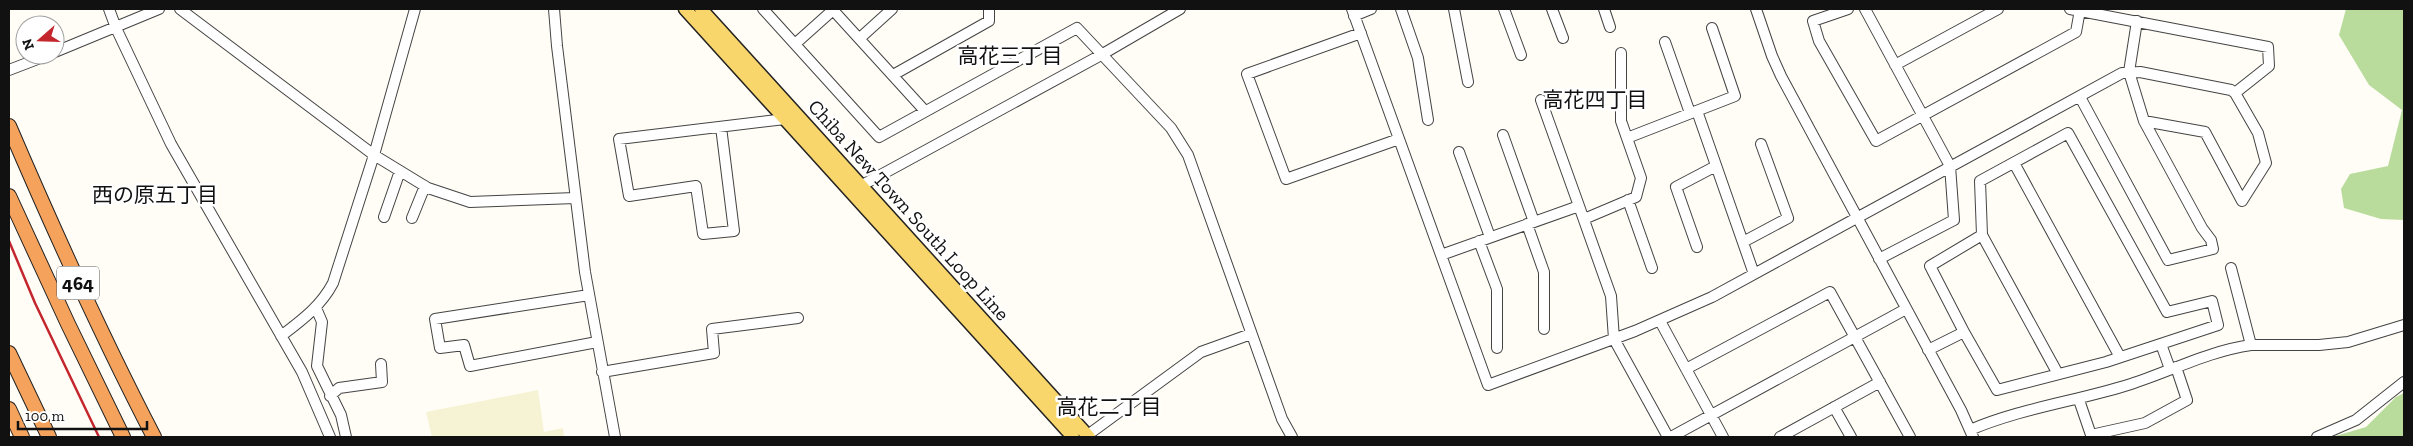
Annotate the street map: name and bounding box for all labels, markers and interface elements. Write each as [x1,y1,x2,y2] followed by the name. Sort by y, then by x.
[15,15,65,65] north arrow
[18,36,38,52] text: N
[958,43,1063,68] district label: 高花三丁目
[1543,87,1648,112] district label: 高花四丁目
[803,95,1015,325] street label: Chiba New Town South Loop Line
[92,182,218,207] district label: 西の原五丁目
[57,266,99,300] road number: 464
[1057,394,1162,419] district label: 高花二丁目
[18,398,146,430] scale bar
[25,407,64,425] text: 100 m

